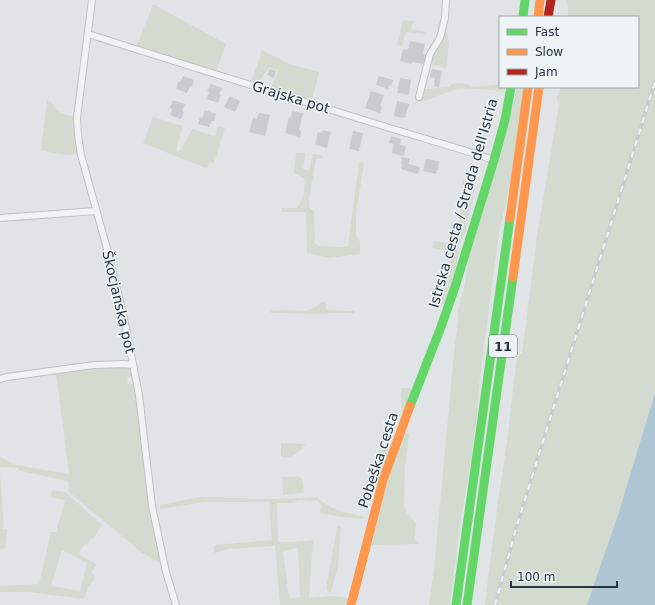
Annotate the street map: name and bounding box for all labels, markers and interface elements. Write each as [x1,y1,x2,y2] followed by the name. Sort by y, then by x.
[499,16,639,88] legend
[535,25,559,39] text: Fast
[535,45,563,59] text: Slow
[534,65,558,79] text: Jam
[250,78,332,117] street label: Grajska pot
[425,96,501,310] street label: Istrska cesta / Strada dell'Istria
[99,249,140,356] street label: Škocjanska pot
[489,335,517,357] road number: 11
[355,410,401,510] street label: Pobeška cesta
[511,563,617,589] scale bar
[517,570,555,584] text: 100 m

